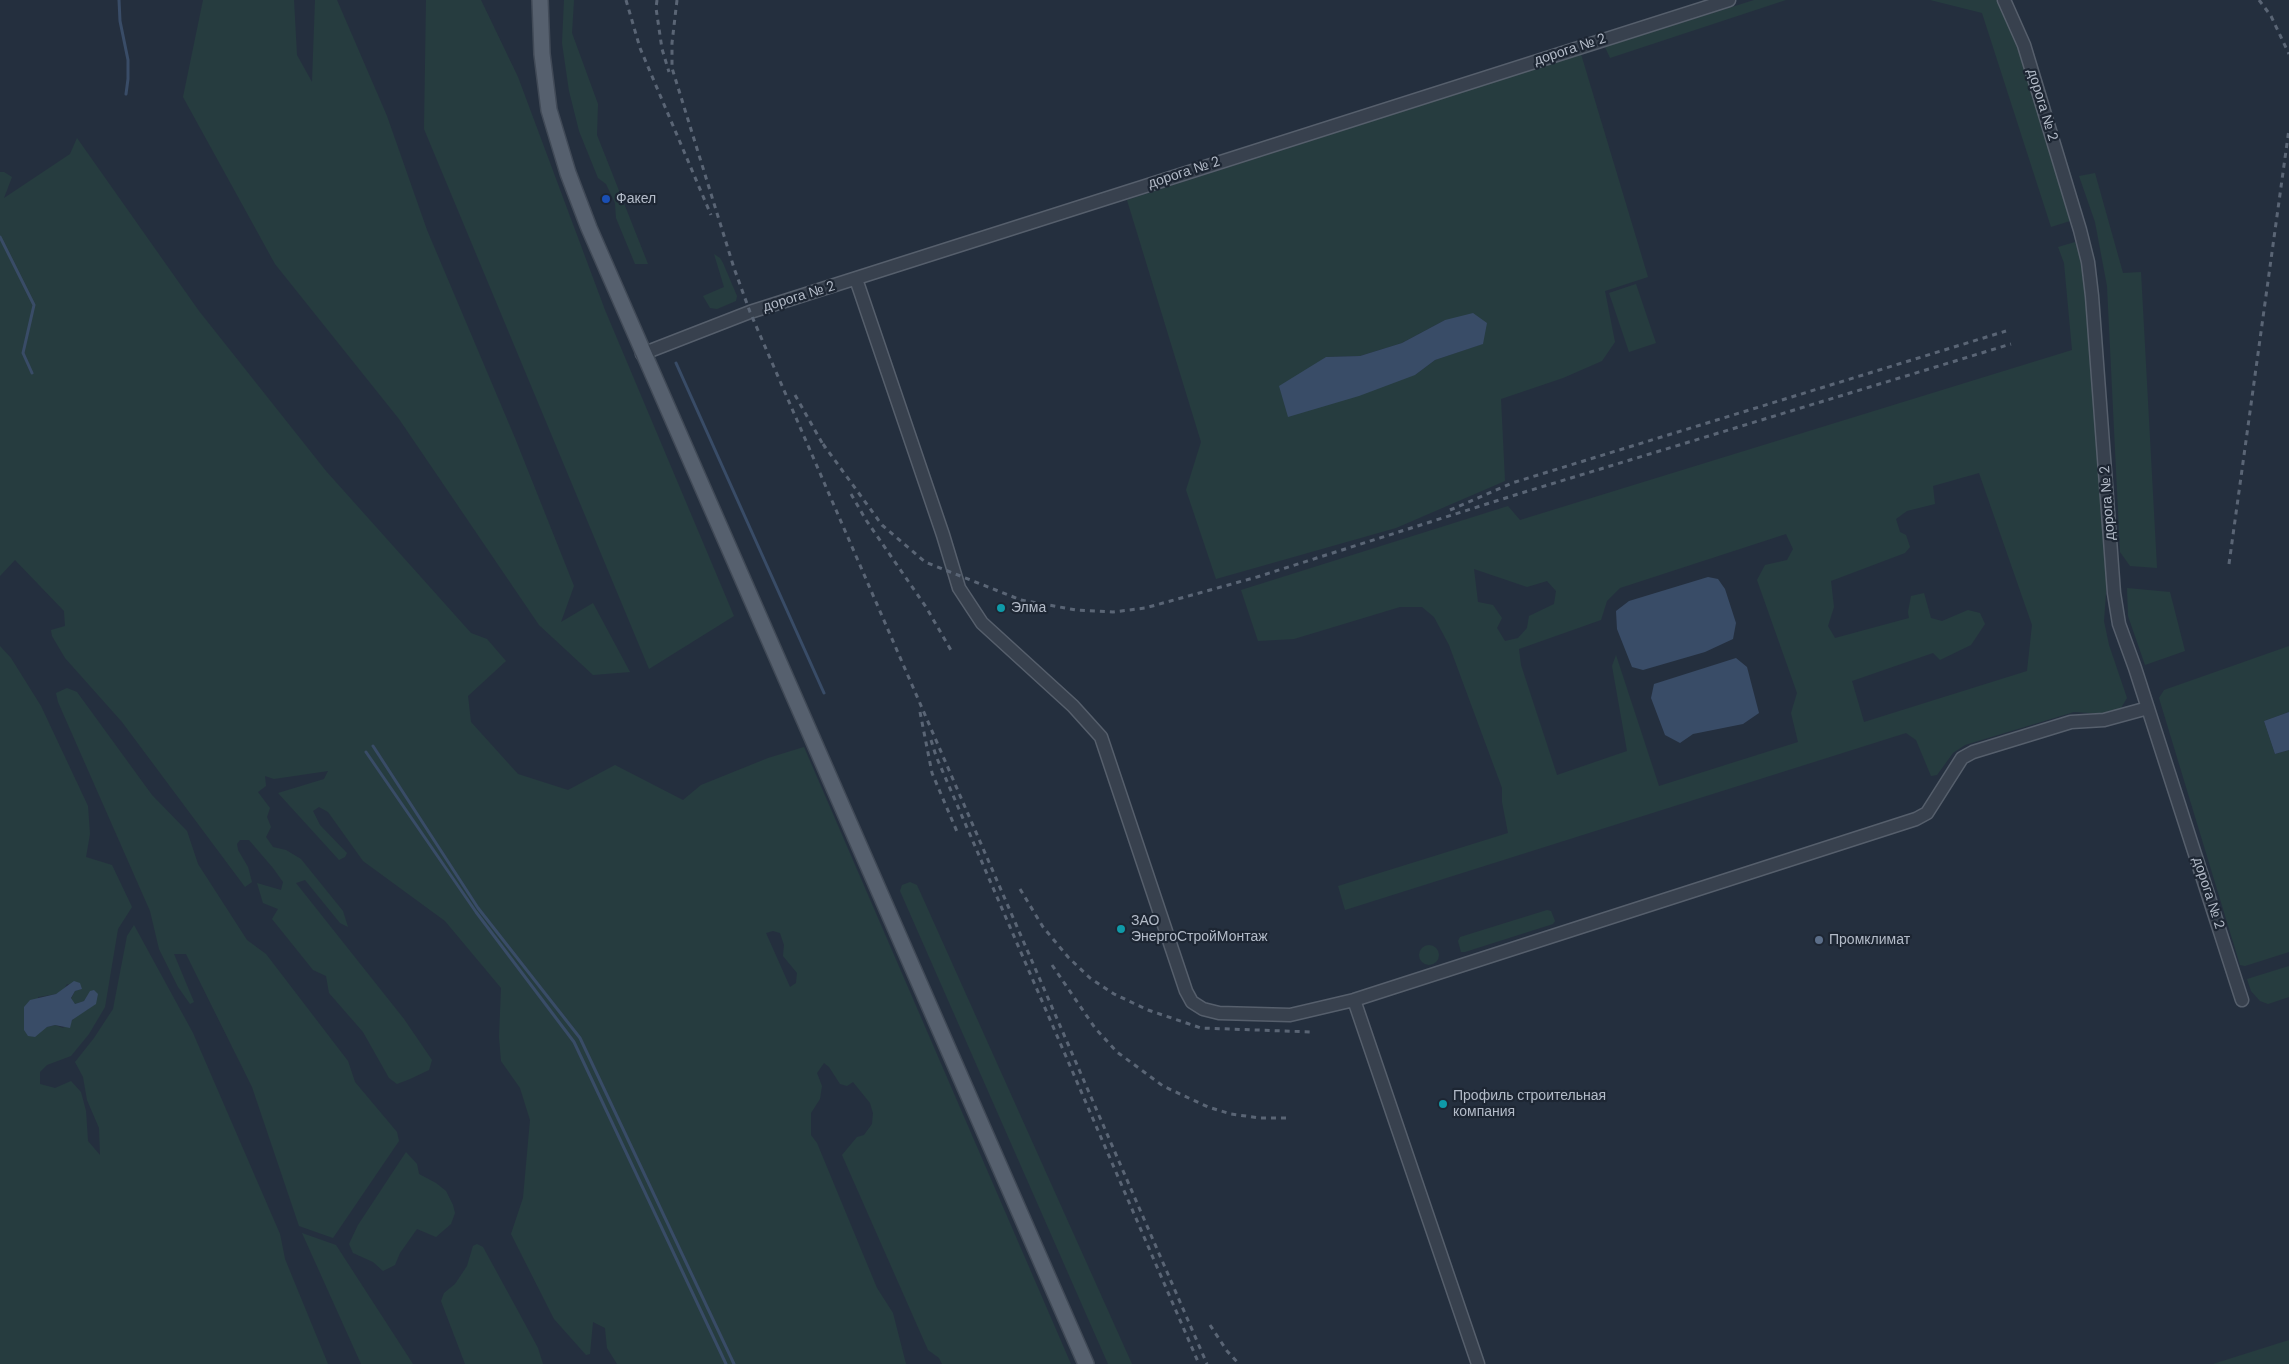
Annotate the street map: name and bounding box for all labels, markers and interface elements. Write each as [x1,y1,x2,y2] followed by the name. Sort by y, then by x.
[1532,30,1608,70] street label: дорога № 2
[2023,67,2061,143] street label: дорога № 2
[1146,153,1222,193] street label: дорога № 2
[616,191,656,207] place label: Факел
[600,193,612,205] marker: Факел
[761,278,837,316] street label: дорога № 2
[2097,465,2119,541] street label: дорога № 2
[1011,600,1046,616] place label: Элма
[995,602,1007,614] marker: Элма
[2188,855,2228,931] street label: дорога № 2
[1131,913,1268,946] place label: ЗАО ЭнергоСтройМонтаж
[1115,923,1127,935] marker: ЗАО ЭнергоСтройМонтаж
[1829,932,1910,948] place label: Промклимат
[1813,934,1825,946] marker: Промклимат
[1453,1088,1606,1120] place label: Профиль строительная компания
[1437,1098,1449,1110] marker: Профиль строительная компания

